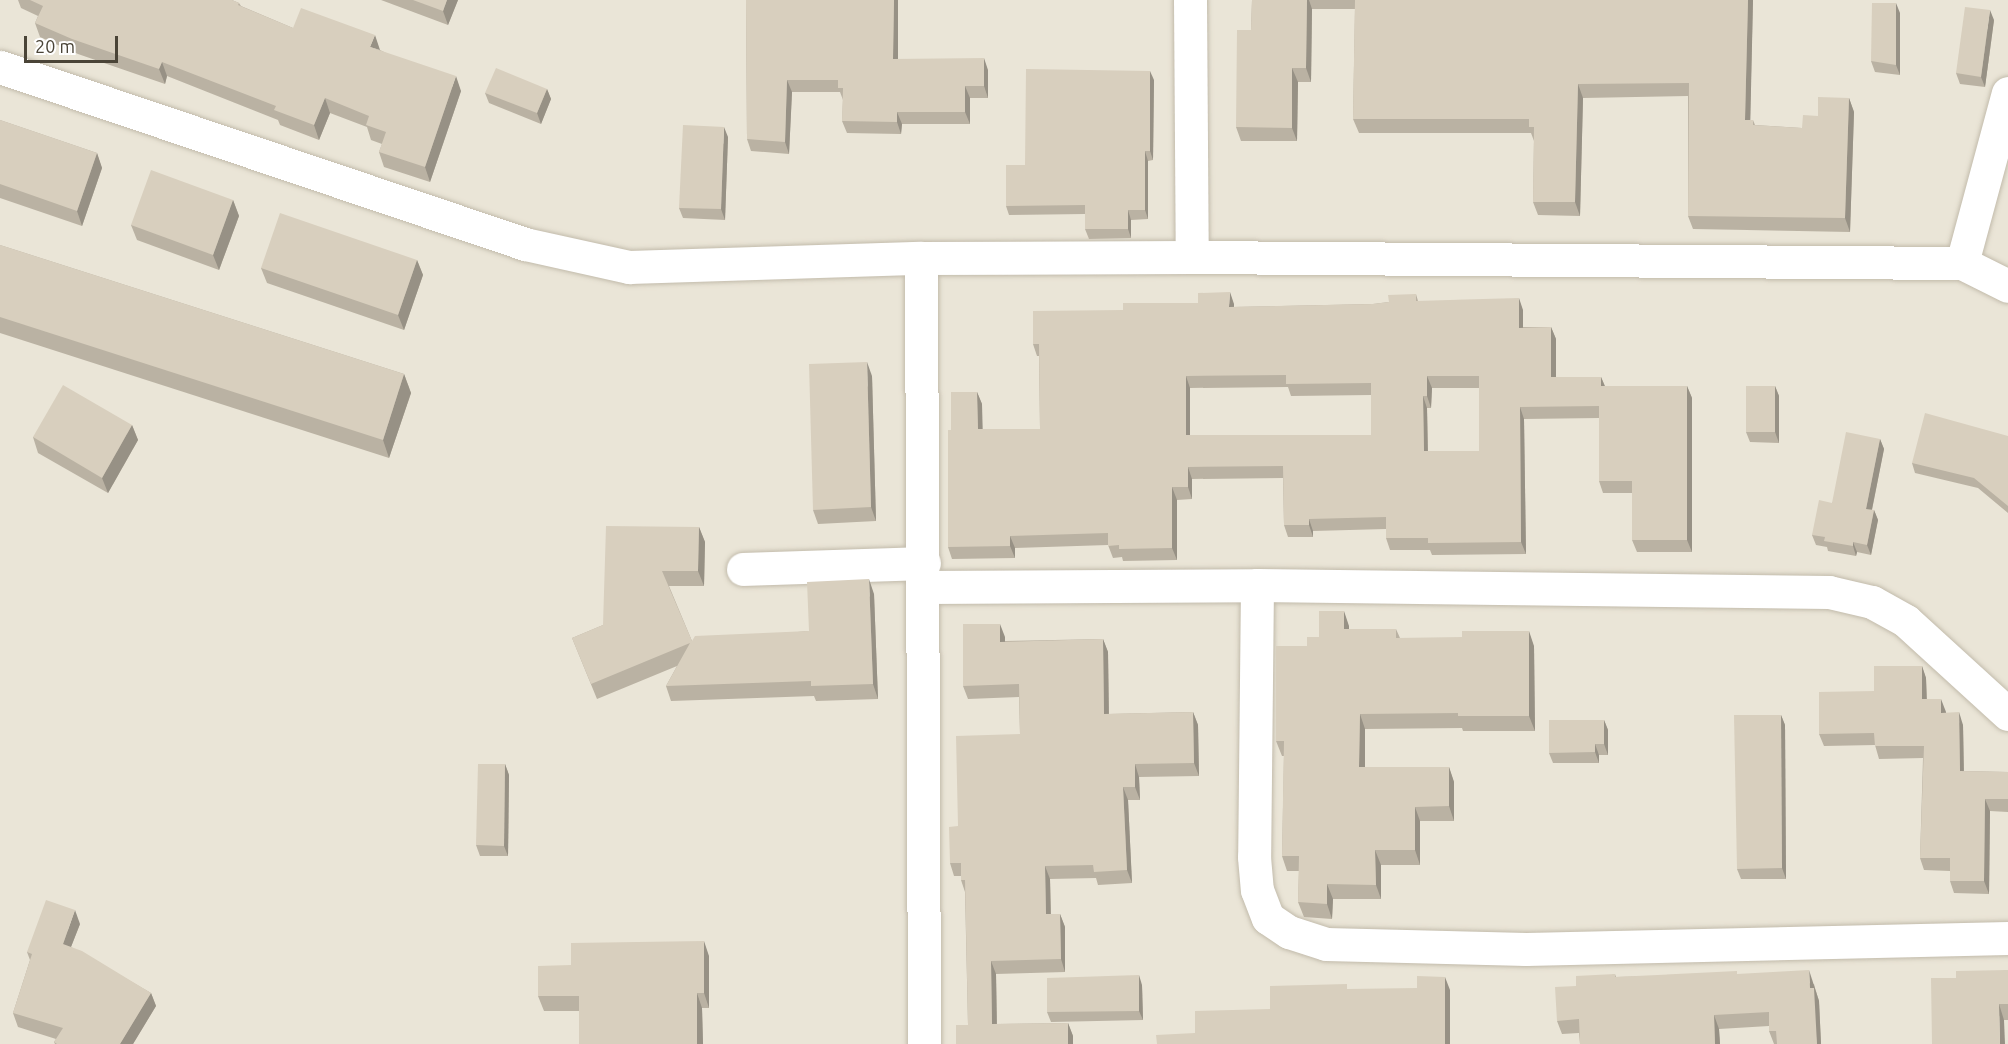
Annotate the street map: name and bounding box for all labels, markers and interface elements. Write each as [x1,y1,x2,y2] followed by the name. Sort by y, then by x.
[27,24,122,62] scale bar
[35,36,75,56] text: 20 m

